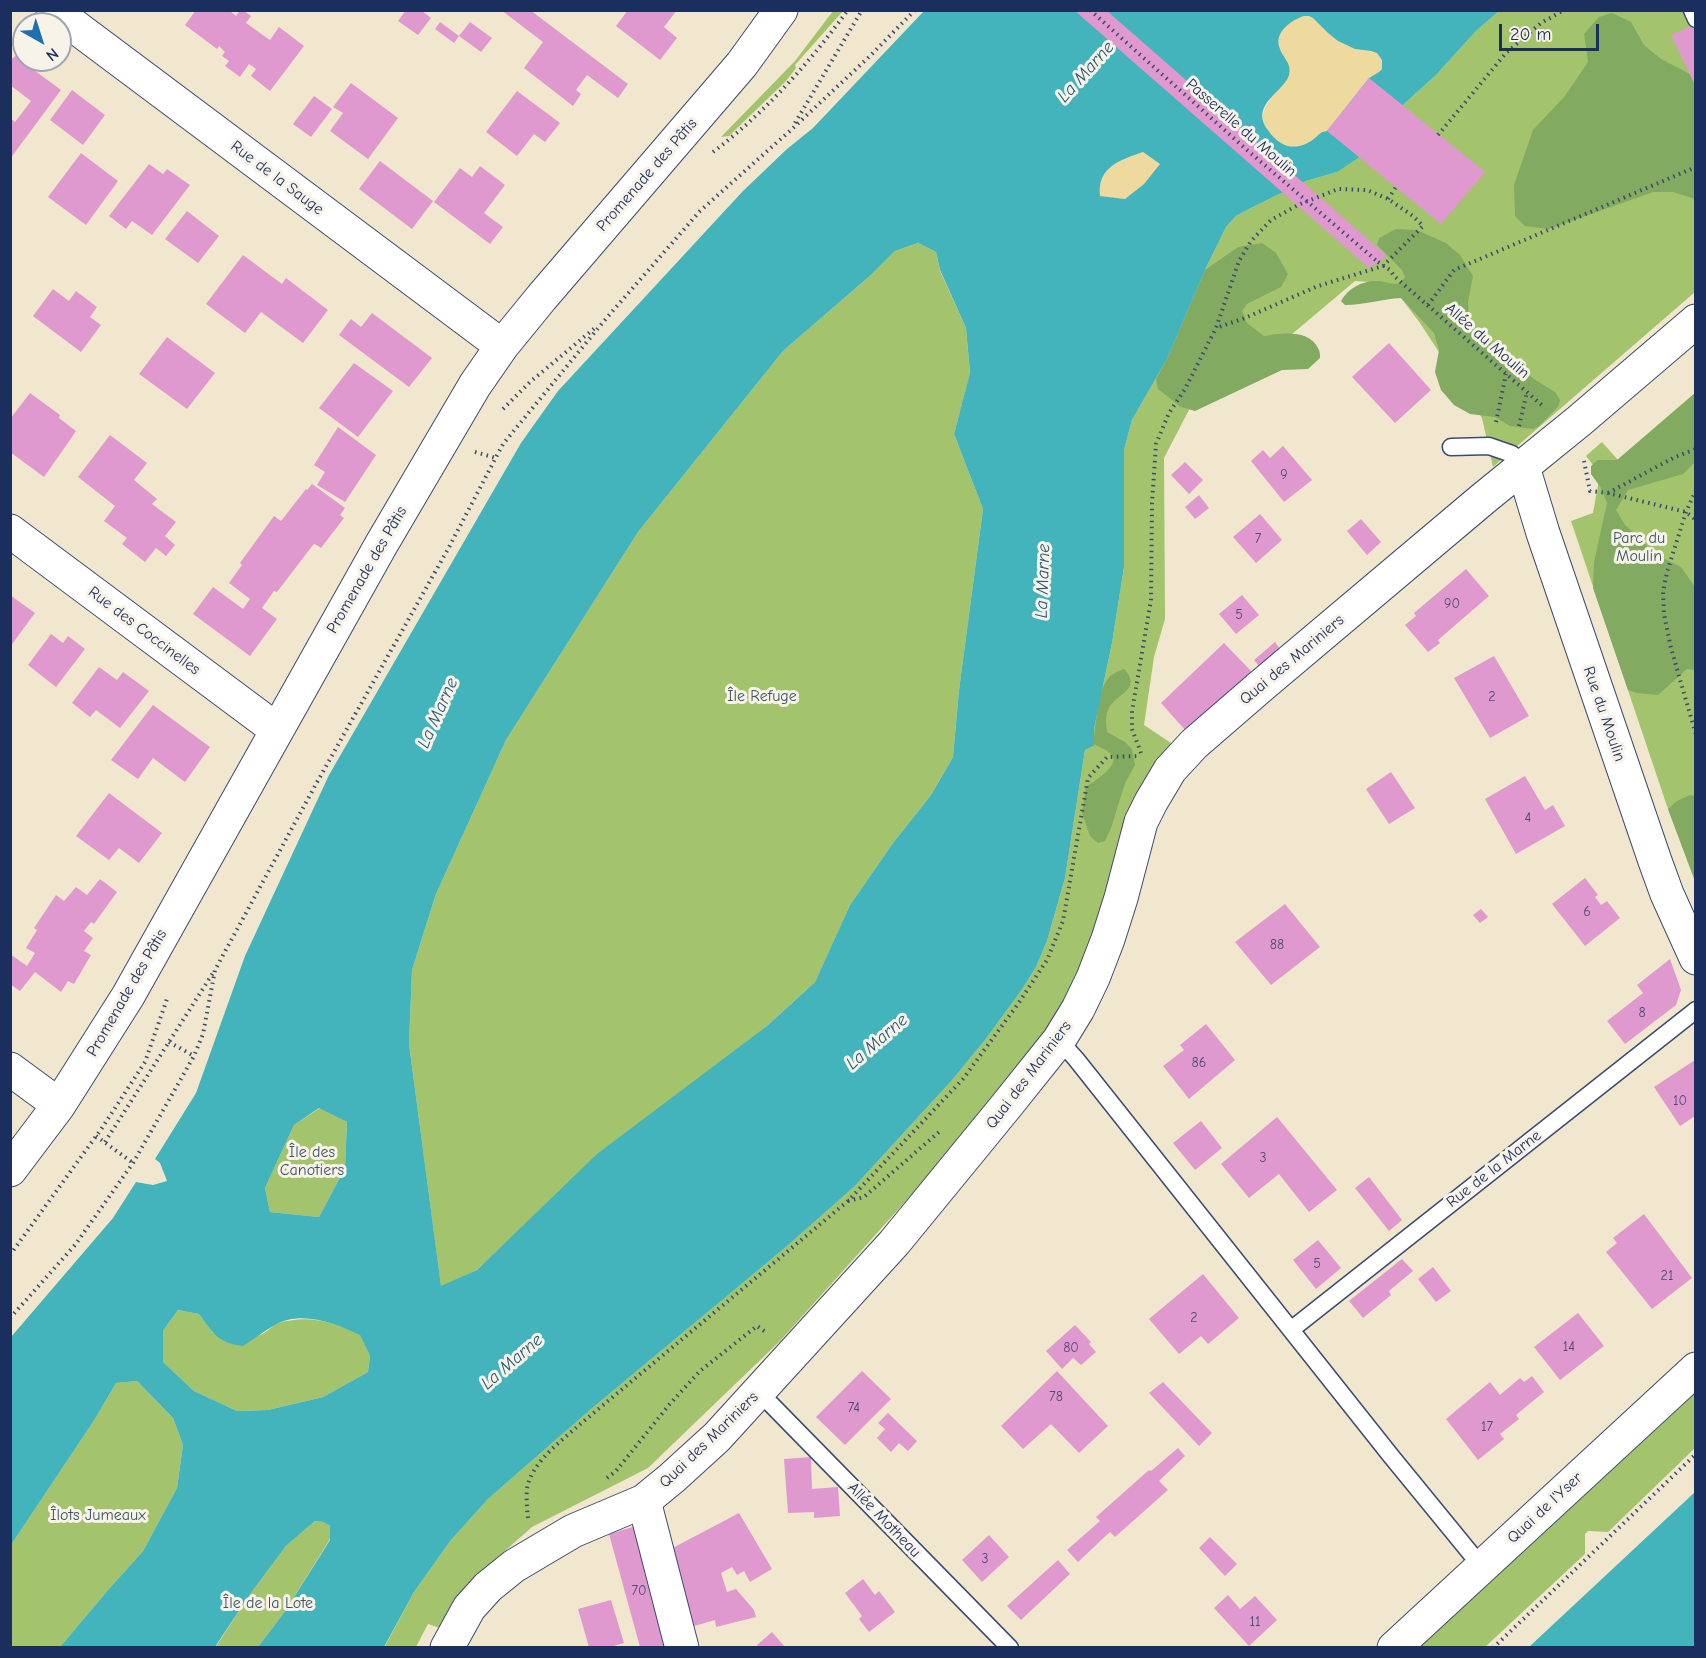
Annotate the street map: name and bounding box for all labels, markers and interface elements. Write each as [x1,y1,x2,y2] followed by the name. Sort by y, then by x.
[12,12,72,72] north arrow
[1502,12,1602,50] scale bar
[1510,24,1551,45] text: 20 m
[1053,37,1119,107] water label: La Marne
[42,44,62,65] text: N
[1182,75,1300,181] street label: Passerelle du Moulin
[593,115,701,235] street label: Promenade des Pâtis
[227,137,327,219] street label: Rue de la Sauge
[1441,299,1533,383] street label: Allée du Moulin
[1280,467,1288,483] house number: 9
[323,503,411,637] street label: Promenade des Pâtis
[1613,528,1665,566] park label: Parc du Moulin
[1255,531,1261,547] house number: 7
[1031,543,1055,619] water label: La Marne
[84,583,204,679] street label: Rue des Coccinelles
[1444,596,1460,612] house number: 90
[1235,607,1243,623] house number: 5
[1236,611,1348,709] street label: Quai des Mariniers
[1579,664,1629,764] street label: Rue du Moulin
[413,674,463,752] water label: La Marne
[727,686,797,706] park label: Île Refuge
[1488,689,1496,705] house number: 2
[1525,810,1531,826] house number: 4
[1583,904,1591,920] house number: 6
[83,926,171,1060] street label: Promenade des Pâtis
[1270,937,1284,953] house number: 88
[1638,1005,1646,1021] house number: 8
[842,1009,912,1075] water label: La Marne
[982,1017,1076,1133] street label: Quai des Mariniers
[1192,1055,1206,1071] house number: 86
[1673,1093,1687,1109] house number: 10
[1443,1126,1545,1212] street label: Rue de la Marne
[280,1142,344,1180] park label: Île des Canotiers
[1259,1150,1267,1166] house number: 3
[1313,1256,1321,1272] house number: 5
[1661,1268,1673,1284] house number: 21
[1190,1310,1198,1326] house number: 2
[477,1329,547,1395] water label: La Marne
[1563,1339,1575,1355] house number: 14
[1063,1340,1079,1356] house number: 80
[655,1388,763,1492] street label: Quai des Mariniers
[1049,1389,1063,1405] house number: 78
[848,1400,860,1416] house number: 74
[1481,1419,1493,1435] house number: 17
[1503,1468,1587,1548] street label: Quai de l'Yser
[843,1478,925,1562] street label: Allée Motheau
[50,1505,146,1525] park label: Îlots Jumeaux
[981,1551,989,1567] house number: 3
[631,1583,647,1599] house number: 70
[223,1593,313,1613] park label: Île de la Lote
[1249,1614,1261,1630] house number: 11

